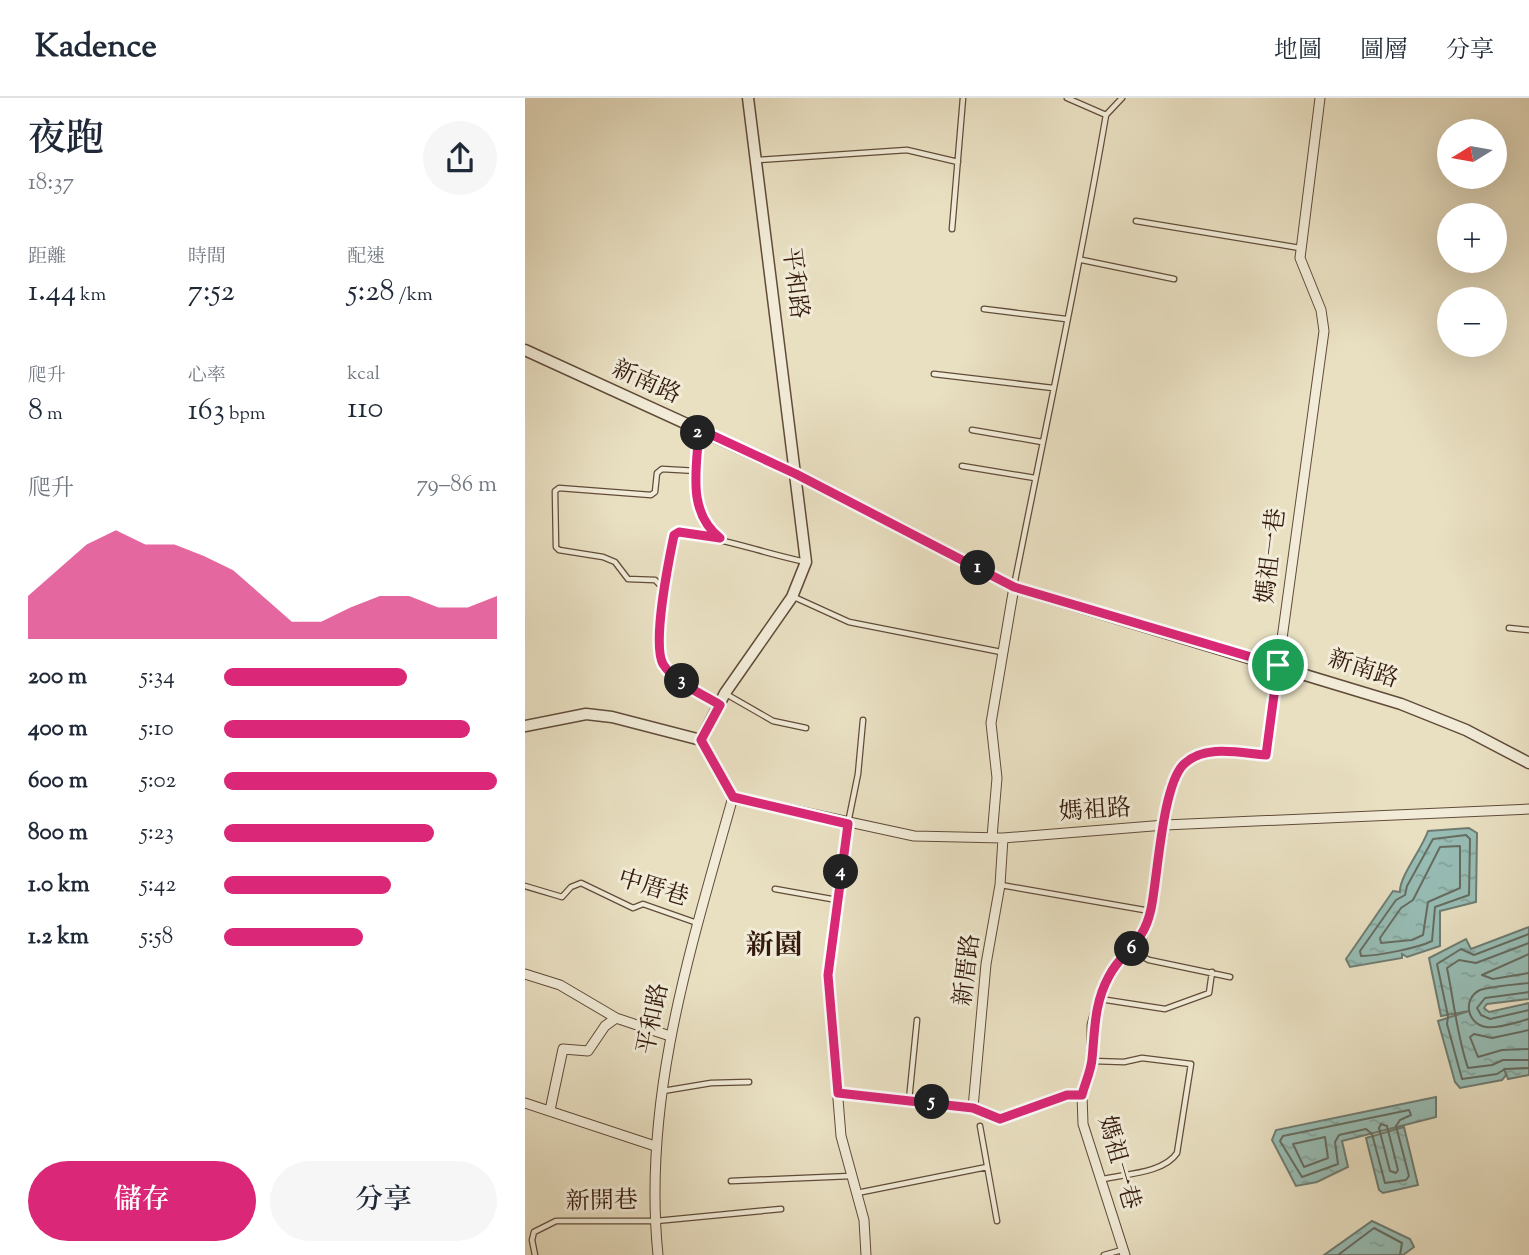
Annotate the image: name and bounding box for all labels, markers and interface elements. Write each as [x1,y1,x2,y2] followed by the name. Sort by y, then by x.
[35,24,157,72] text: Kadence
[1274,34,1322,68] text: 地圖
[1360,34,1408,68] text: 圖層
[1446,34,1494,68] text: 分享
[28,114,104,168] text: 夜跑
[1437,119,1507,189] north arrow
[1437,119,1507,357] map controls
[423,121,497,195] button: share
[28,167,74,200] text: 18:37
[1437,203,1507,273] button: +
[28,244,66,271] text: 距離
[188,244,226,271] text: 時間
[347,244,385,271] text: 配速
[773,245,815,321] street label: 平和路
[28,271,76,314] text: 1.44
[188,271,235,314] text: 7:52
[347,271,394,314] text: 5:28
[76,282,106,309] text: km
[394,282,433,309] text: /km
[1437,287,1507,357] button: −
[606,353,686,413] street label: 新南路
[347,361,380,388] text: kcal
[28,363,66,390] text: 爬升
[188,363,226,390] text: 心率
[347,388,383,431] text: 110
[28,390,43,433] text: 8
[188,390,225,433] text: 163
[43,401,63,428] text: m
[225,401,265,428] text: bpm
[681,416,715,450] pin: 2
[693,419,702,446] text: 2
[416,469,497,502] text: 79–86 m
[28,473,74,506] text: 爬升
[1249,506,1295,606] street label: 媽祖一巷
[960,550,995,586] pin: 1
[974,554,981,581] text: 1
[1248,635,1308,695] pin
[1324,643,1402,697] street label: 新南路
[1259,646,1297,684] icon: arrive
[28,661,87,694] text: 200 m
[140,661,175,694] text: 5:34
[665,664,699,698] pin: 3
[678,667,685,694] text: 3
[28,713,88,746] text: 400 m
[140,713,174,746] text: 5:10
[28,765,88,798] text: 600 m
[140,765,176,798] text: 5:02
[1058,792,1132,830] street label: 媽祖路
[28,817,88,850] text: 800 m
[140,817,174,850] text: 5:23
[823,854,859,890] pin: 4
[836,858,845,885] text: 4
[614,862,692,916] street label: 中厝巷
[28,869,90,902] text: 1.0 km
[140,869,176,902] text: 5:42
[28,921,89,954] text: 1.2 km
[140,921,173,954] text: 5:58
[746,927,802,967] district label: 新園
[947,932,989,1008] street label: 新厝路
[1115,932,1149,966] pin: 6
[1127,935,1136,962] text: 6
[630,980,678,1058] street label: 平和路
[915,1084,949,1119] pin: 5
[928,1088,935,1115] text: 5
[1088,1112,1148,1214] street label: 媽祖一巷
[28,1161,256,1241] button: 儲存
[270,1161,497,1241] button: 分享
[566,1184,638,1220] street label: 新開巷

